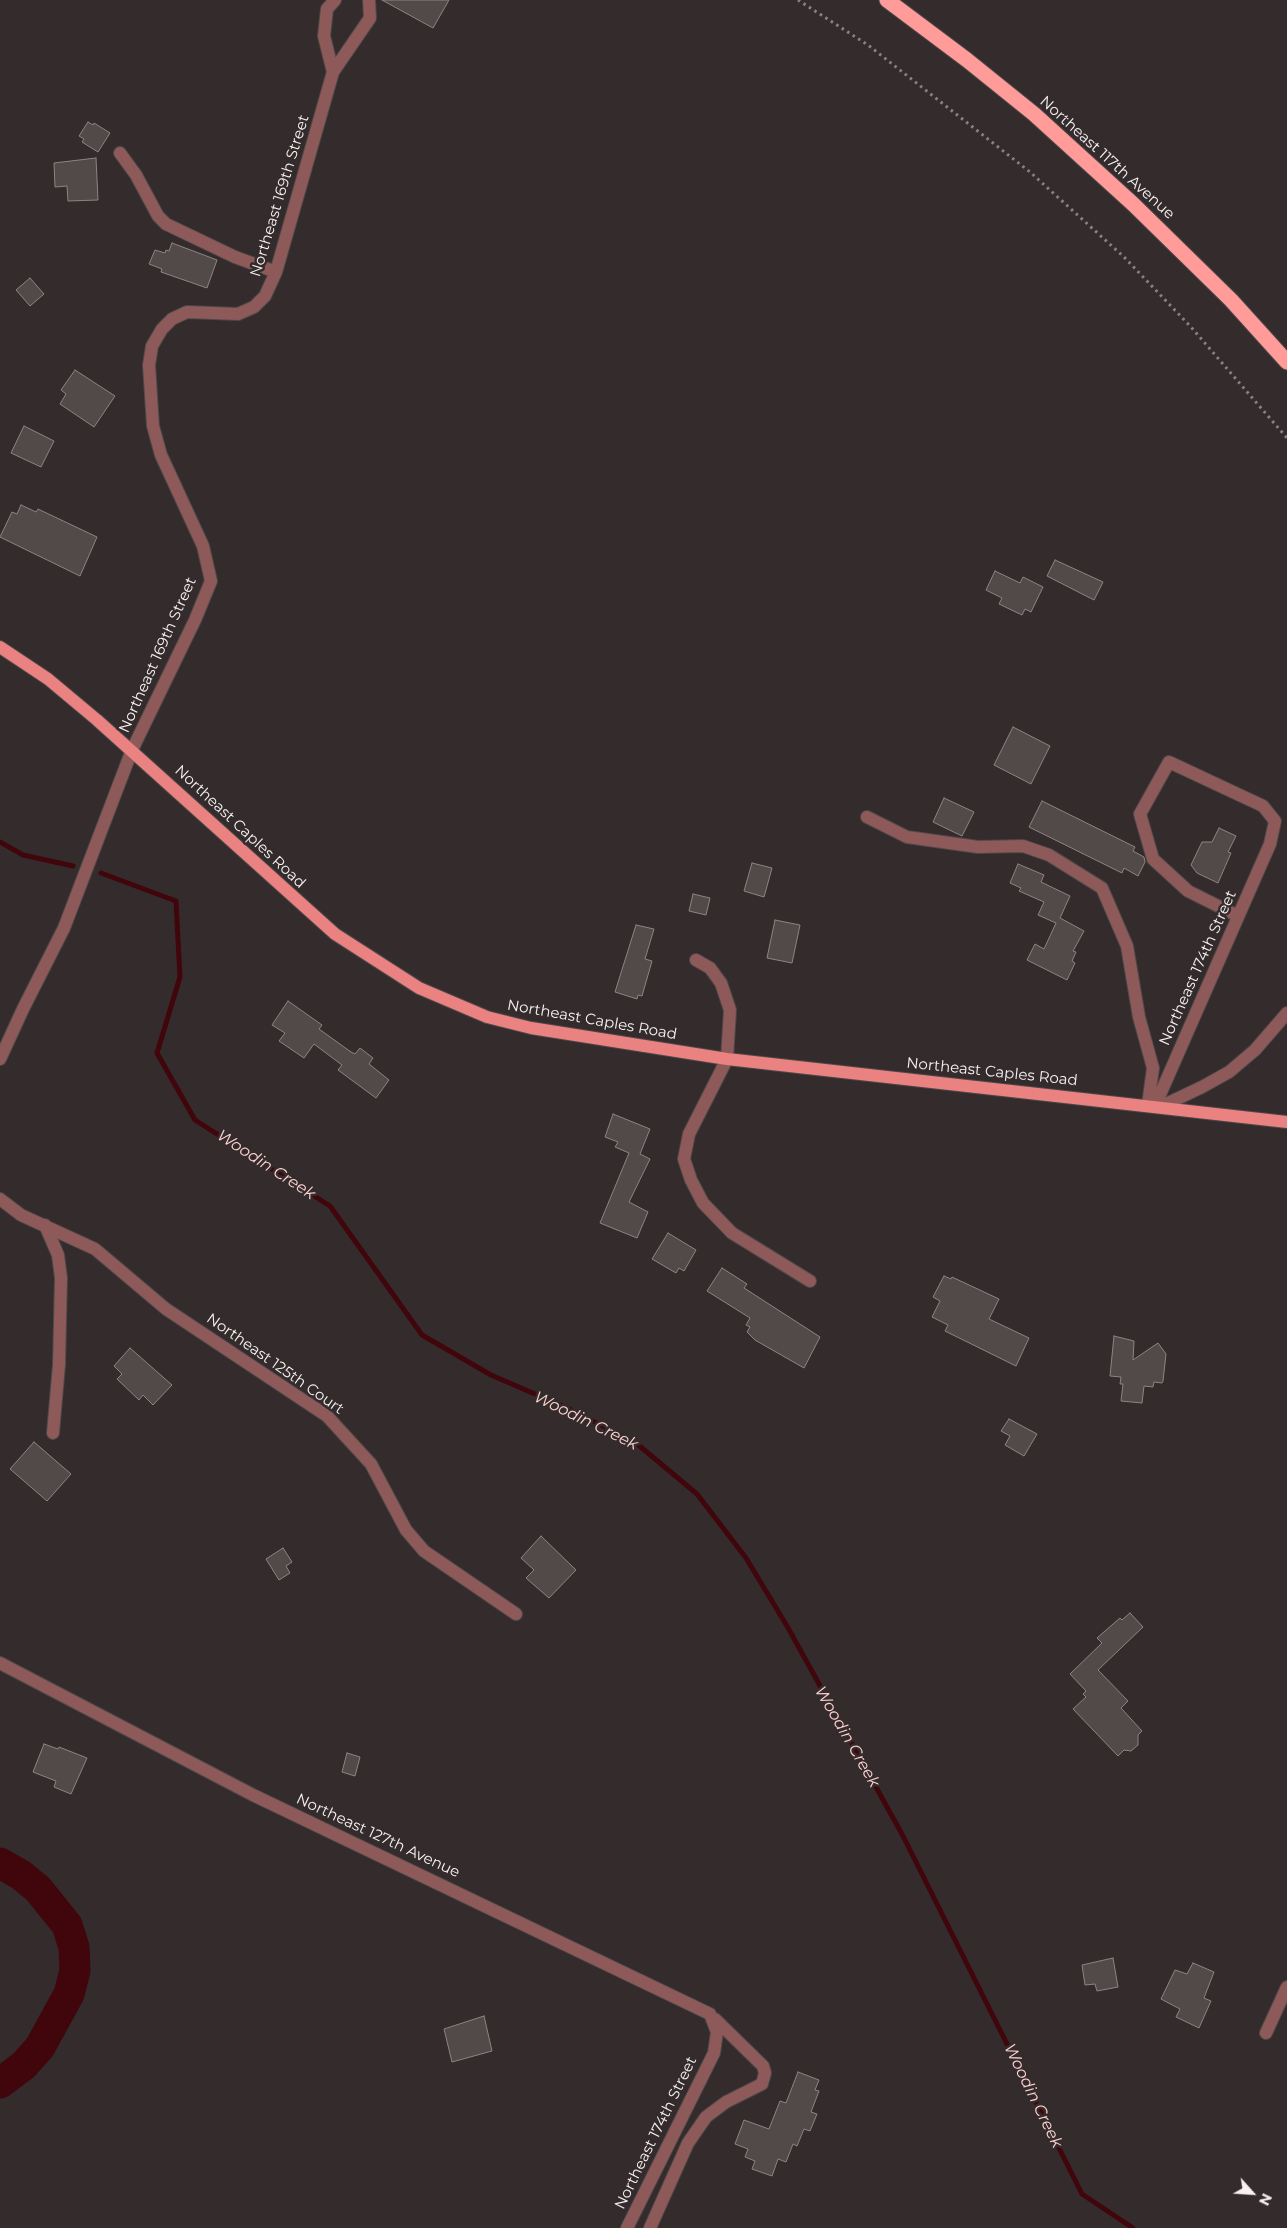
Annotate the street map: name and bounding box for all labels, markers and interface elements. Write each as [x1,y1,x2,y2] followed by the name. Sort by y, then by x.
[1036,93,1178,223] street label: Northeast 117th Avenue
[247,113,313,279] street label: Northeast 169th Street
[116,574,200,736] street label: Northeast 169th Street
[171,762,309,892] street label: Northeast Caples Road
[1156,888,1240,1048] street label: Northeast 174th Street
[506,996,678,1044] street label: Northeast Caples Road
[905,1054,1079,1090] street label: Northeast Caples Road
[213,1126,319,1204] water label: Woodin Creek
[203,1310,347,1418] street label: Northeast 125th Court
[531,1388,641,1454] water label: Woodin Creek
[810,1683,884,1791] water label: Woodin Creek
[293,1790,463,1882] street label: Northeast 127th Avenue
[1000,2041,1066,2151] water label: Woodin Creek
[611,2054,701,2212] street label: Northeast 174th Street
[1227,2168,1277,2218] north arrow
[1255,2191,1276,2209] text: N

